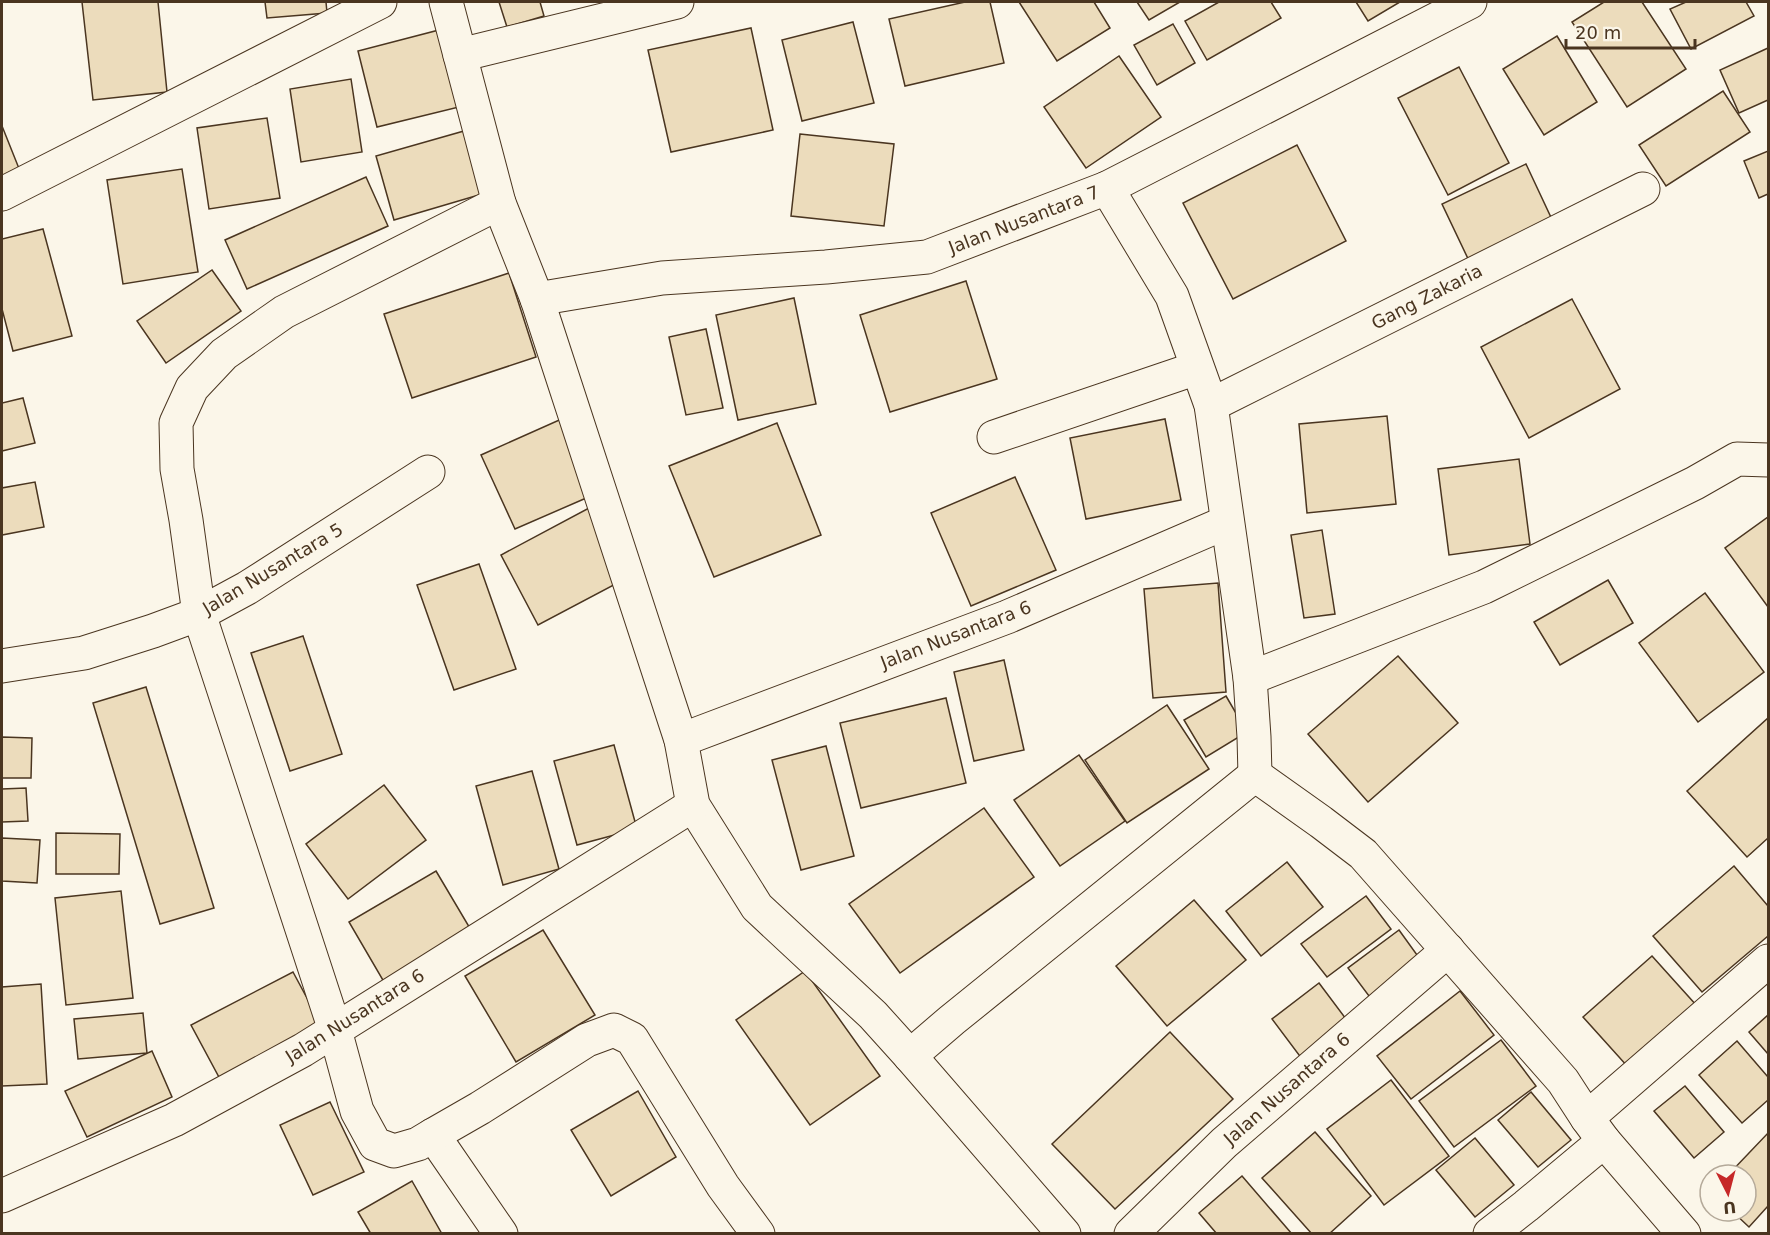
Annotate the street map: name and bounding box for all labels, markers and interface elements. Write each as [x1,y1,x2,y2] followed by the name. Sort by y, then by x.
[1566,12,1695,50] scale bar
[1575,22,1621,43] text: 20 m
[944,181,1102,258] street label: Jalan Nusantara 7
[1368,260,1486,333] street label: Gang Zakaria
[198,518,347,619] street label: Jalan Nusantara 5
[876,596,1034,673] street label: Jalan Nusantara 6
[281,964,428,1067] street label: Jalan Nusantara 6
[1219,1028,1354,1150] street label: Jalan Nusantara 6
[1698,1163,1758,1223] north arrow
[1722,1197,1737,1218] text: U

